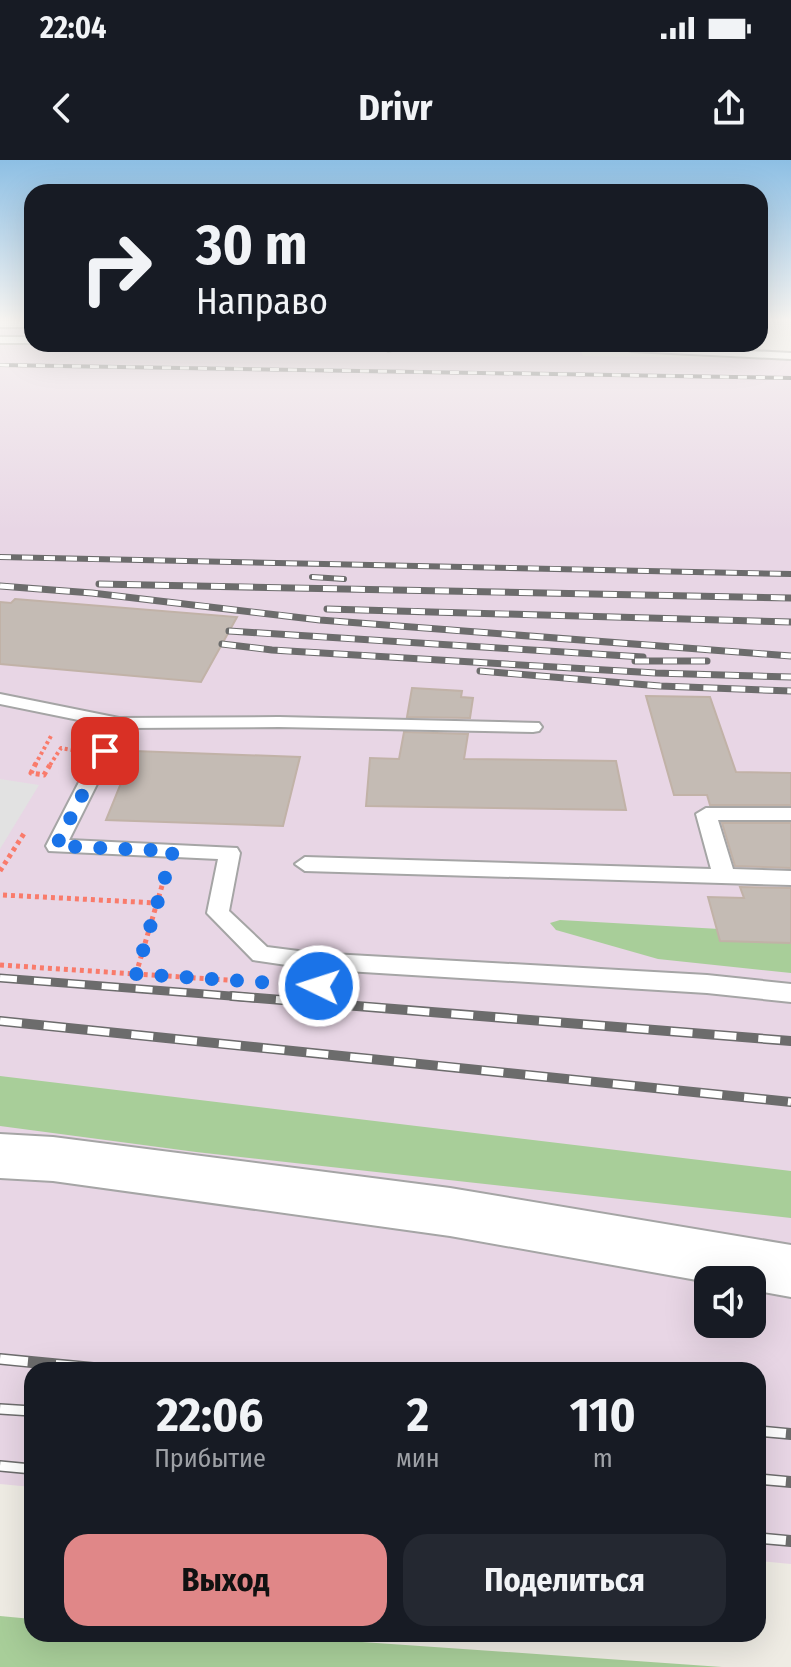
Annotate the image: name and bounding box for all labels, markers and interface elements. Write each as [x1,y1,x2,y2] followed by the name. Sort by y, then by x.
[40,10,106,46] text: 22:04
[40,86,84,130] icon: back
[358,86,433,130] text: Drivr
[707,86,751,130] icon: share
[196,212,307,279] text: 30 m
[64,216,168,320] icon: right
[196,280,328,324] text: Направо
[71,717,139,785] pin
[83,729,127,773] icon: arrive
[277,944,361,1028] position arrow
[694,1266,766,1338] map controls
[694,1266,766,1338] button: sound
[157,1386,263,1444] text: 22:06
[407,1386,429,1444] text: 2
[570,1386,636,1444] text: 110
[154,1443,266,1474] text: Прибытие
[396,1443,440,1474] text: мин
[593,1443,613,1474] text: m
[64,1534,387,1626] button: Выход
[403,1534,726,1626] button: Поделиться

